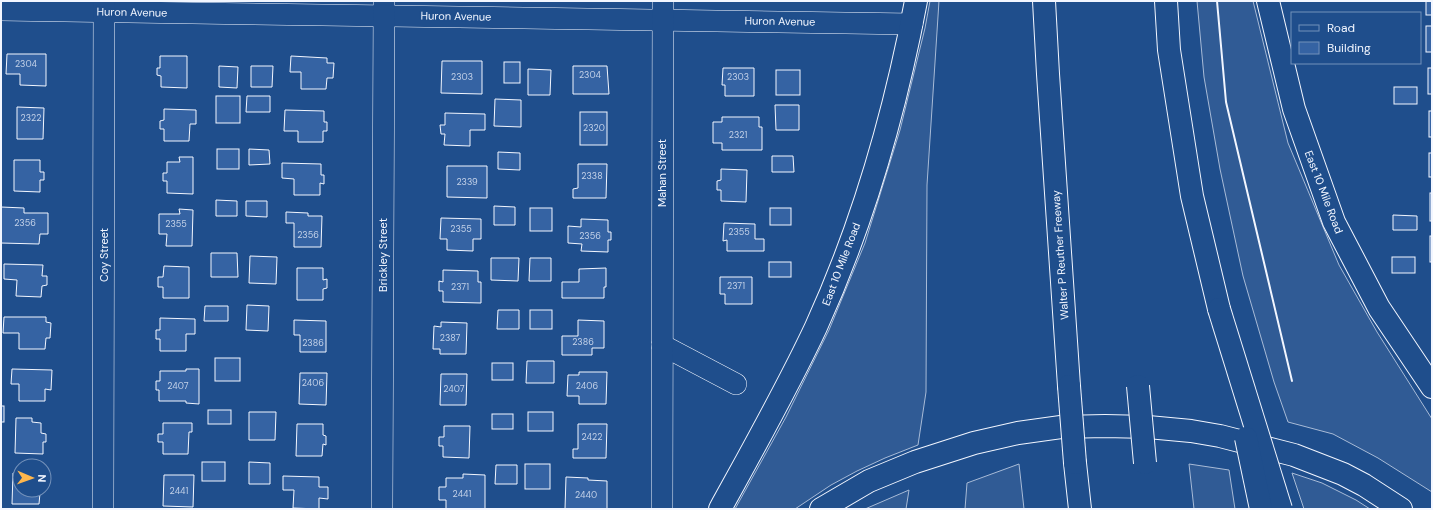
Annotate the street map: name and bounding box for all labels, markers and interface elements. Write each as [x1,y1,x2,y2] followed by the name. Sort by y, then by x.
[96,4,168,20] street label: Huron Avenue
[420,8,492,24] street label: Huron Avenue
[1291,12,1421,64] legend
[744,13,816,29] street label: Huron Avenue
[1327,20,1355,36] text: Road
[1327,40,1371,56] text: Building
[15,58,38,70] house number: 2304
[579,69,602,81] house number: 2304
[451,71,473,83] house number: 2303
[727,71,749,83] house number: 2303
[21,112,41,124] house number: 2322
[583,122,605,134] house number: 2320
[729,129,747,141] house number: 2321
[655,139,669,207] street label: Mahan Street
[1302,149,1346,236] street label: East 10 Mile Road
[581,170,603,182] house number: 2338
[456,176,478,188] house number: 2339
[1048,190,1072,320] street label: Walter P Reuther Freeway
[14,217,36,229] house number: 2356
[165,218,187,230] house number: 2355
[376,218,390,292] street label: Brickley Street
[819,220,863,307] street label: East 10 Mile Road
[450,223,472,235] house number: 2355
[728,226,750,238] house number: 2355
[97,228,111,282] street label: Coy Street
[297,229,319,241] house number: 2356
[579,230,601,242] house number: 2356
[727,280,745,292] house number: 2371
[451,281,469,293] house number: 2371
[440,332,460,344] house number: 2387
[572,336,594,348] house number: 2386
[302,337,324,349] house number: 2386
[302,377,324,389] house number: 2406
[167,380,189,392] house number: 2407
[576,380,598,392] house number: 2406
[443,383,465,395] house number: 2407
[582,431,602,443] house number: 2422
[12,458,52,498] north arrow
[35,474,49,483] text: N
[170,485,189,497] house number: 2441
[453,488,472,500] house number: 2441
[575,489,597,501] house number: 2440

